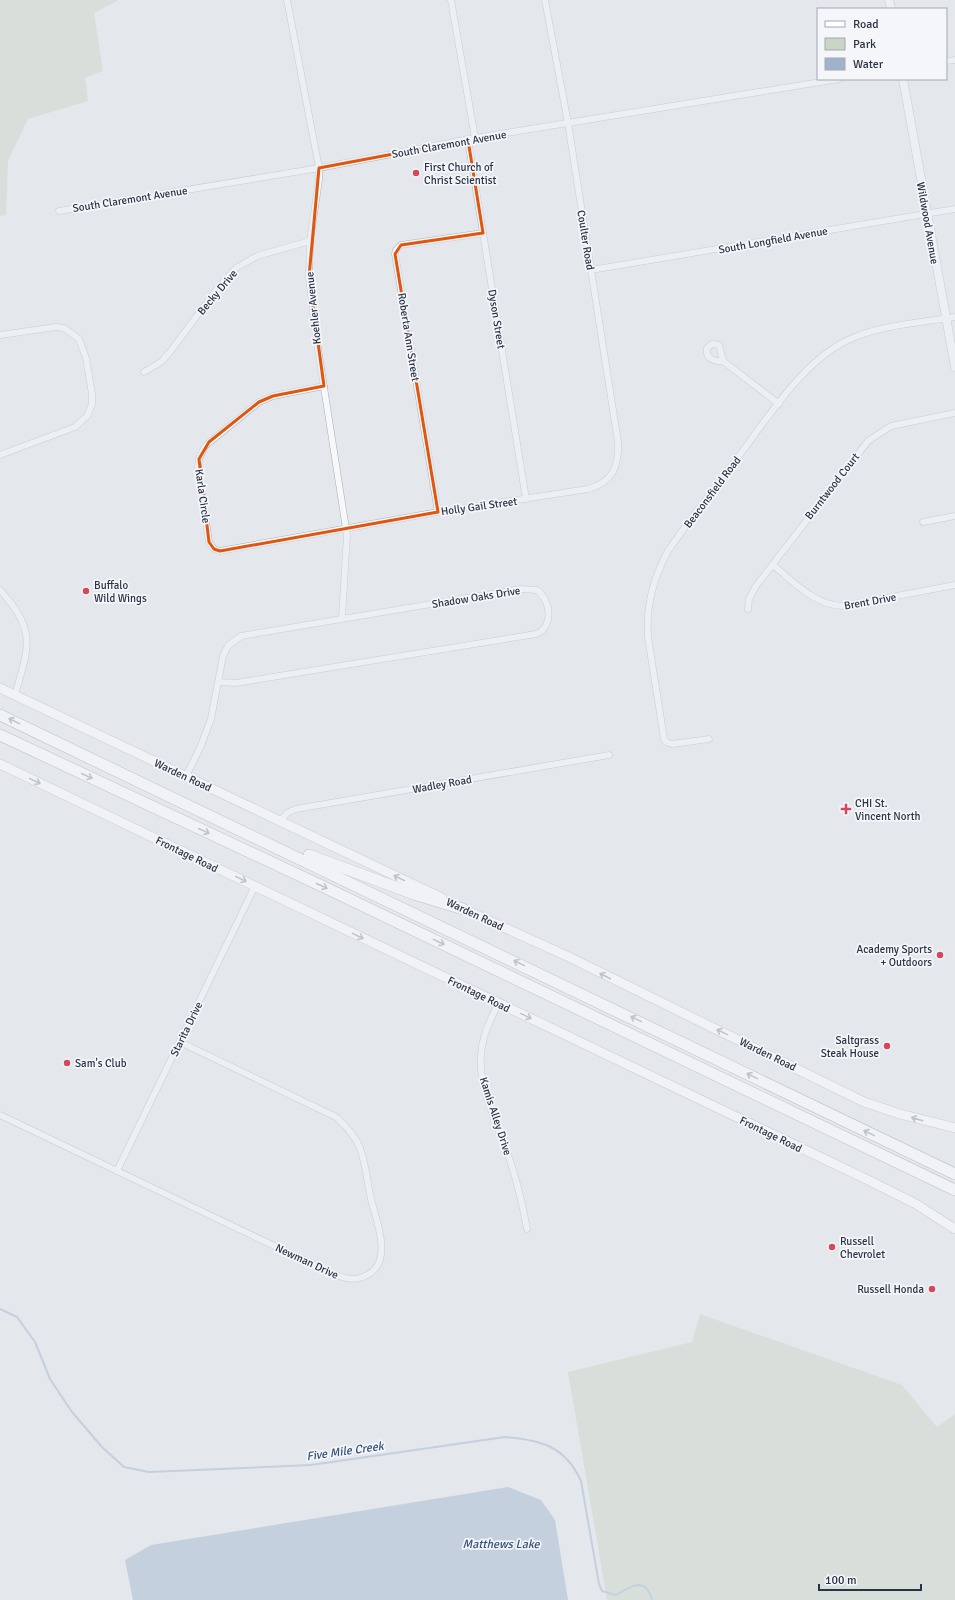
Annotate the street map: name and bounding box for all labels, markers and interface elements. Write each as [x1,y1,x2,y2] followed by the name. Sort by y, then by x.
[817,8,947,80] legend
[853,17,879,32] text: Road
[853,37,876,52] text: Park
[853,57,884,72] text: Water
[391,128,507,161] street label: South Claremont Avenue
[424,161,497,187] place label: First Church of Christ Scientist
[411,168,421,178] marker: First Church of Christ Scientist
[914,181,941,265] street label: Wildwood Avenue
[72,184,188,215] street label: South Claremont Avenue
[574,209,597,271] street label: Coulter Road
[717,224,829,257] street label: South Longfield Avenue
[195,267,240,318] street label: Becky Drive
[303,271,324,345] street label: Koehler Avenue
[485,288,508,350] street label: Dyson Street
[395,292,422,382] street label: Roberta Ann Street
[802,450,862,522] street label: Burntwood Court
[681,454,744,531] street label: Beaconsfield Road
[192,468,213,524] street label: Karla Circle
[440,495,518,518] street label: Holly Gail Street
[94,579,147,605] place label: Buffalo Wild Wings
[431,584,521,611] street label: Shadow Oaks Drive
[81,586,91,596] marker: Buffalo Wild Wings
[843,591,897,612] street label: Brent Drive
[9,717,21,724] one-way arrow
[152,757,214,794] street label: Warden Road
[80,773,92,780] one-way arrow
[411,773,473,796] street label: Wadley Road
[29,778,41,785] one-way arrow
[855,797,921,823] place label: CHI St. Vincent North
[840,803,852,815] marker: CHI St. Vincent North
[198,828,210,835] one-way arrow
[153,834,220,875] street label: Frontage Road
[393,874,405,881] one-way arrow
[234,876,246,883] one-way arrow
[316,883,328,890] one-way arrow
[444,896,506,933] street label: Warden Road
[351,933,363,940] one-way arrow
[433,939,445,946] one-way arrow
[857,943,932,969] place label: Academy Sports + Outdoors
[935,950,945,960] marker: Academy Sports + Outdoors
[513,959,525,966] one-way arrow
[599,971,611,979] one-way arrow
[445,974,512,1015] street label: Frontage Road
[168,1000,205,1059] street label: Starita Drive
[519,1013,531,1020] one-way arrow
[630,1015,642,1022] one-way arrow
[716,1028,728,1035] one-way arrow
[821,1034,879,1060] place label: Saltgrass Steak House
[737,1035,799,1074] street label: Warden Road
[882,1041,892,1051] marker: Saltgrass Steak House
[75,1057,127,1070] place label: Sam's Club
[62,1058,72,1068] marker: Sam's Club
[747,1072,759,1079] one-way arrow
[477,1075,514,1157] street label: Kamis Alley Drive
[737,1114,804,1155] street label: Frontage Road
[911,1114,924,1122] one-way arrow
[864,1129,876,1137] one-way arrow
[840,1235,885,1261] place label: Russell Chevrolet
[273,1241,340,1282] street label: Newman Drive
[827,1242,837,1252] marker: Russell Chevrolet
[857,1283,924,1296] place label: Russell Honda
[927,1284,937,1294] marker: Russell Honda
[305,1439,386,1464] water label: Five Mile Creek
[462,1537,541,1552] water label: Matthews Lake
[819,1566,921,1592] scale bar
[825,1573,857,1588] text: 100 m

